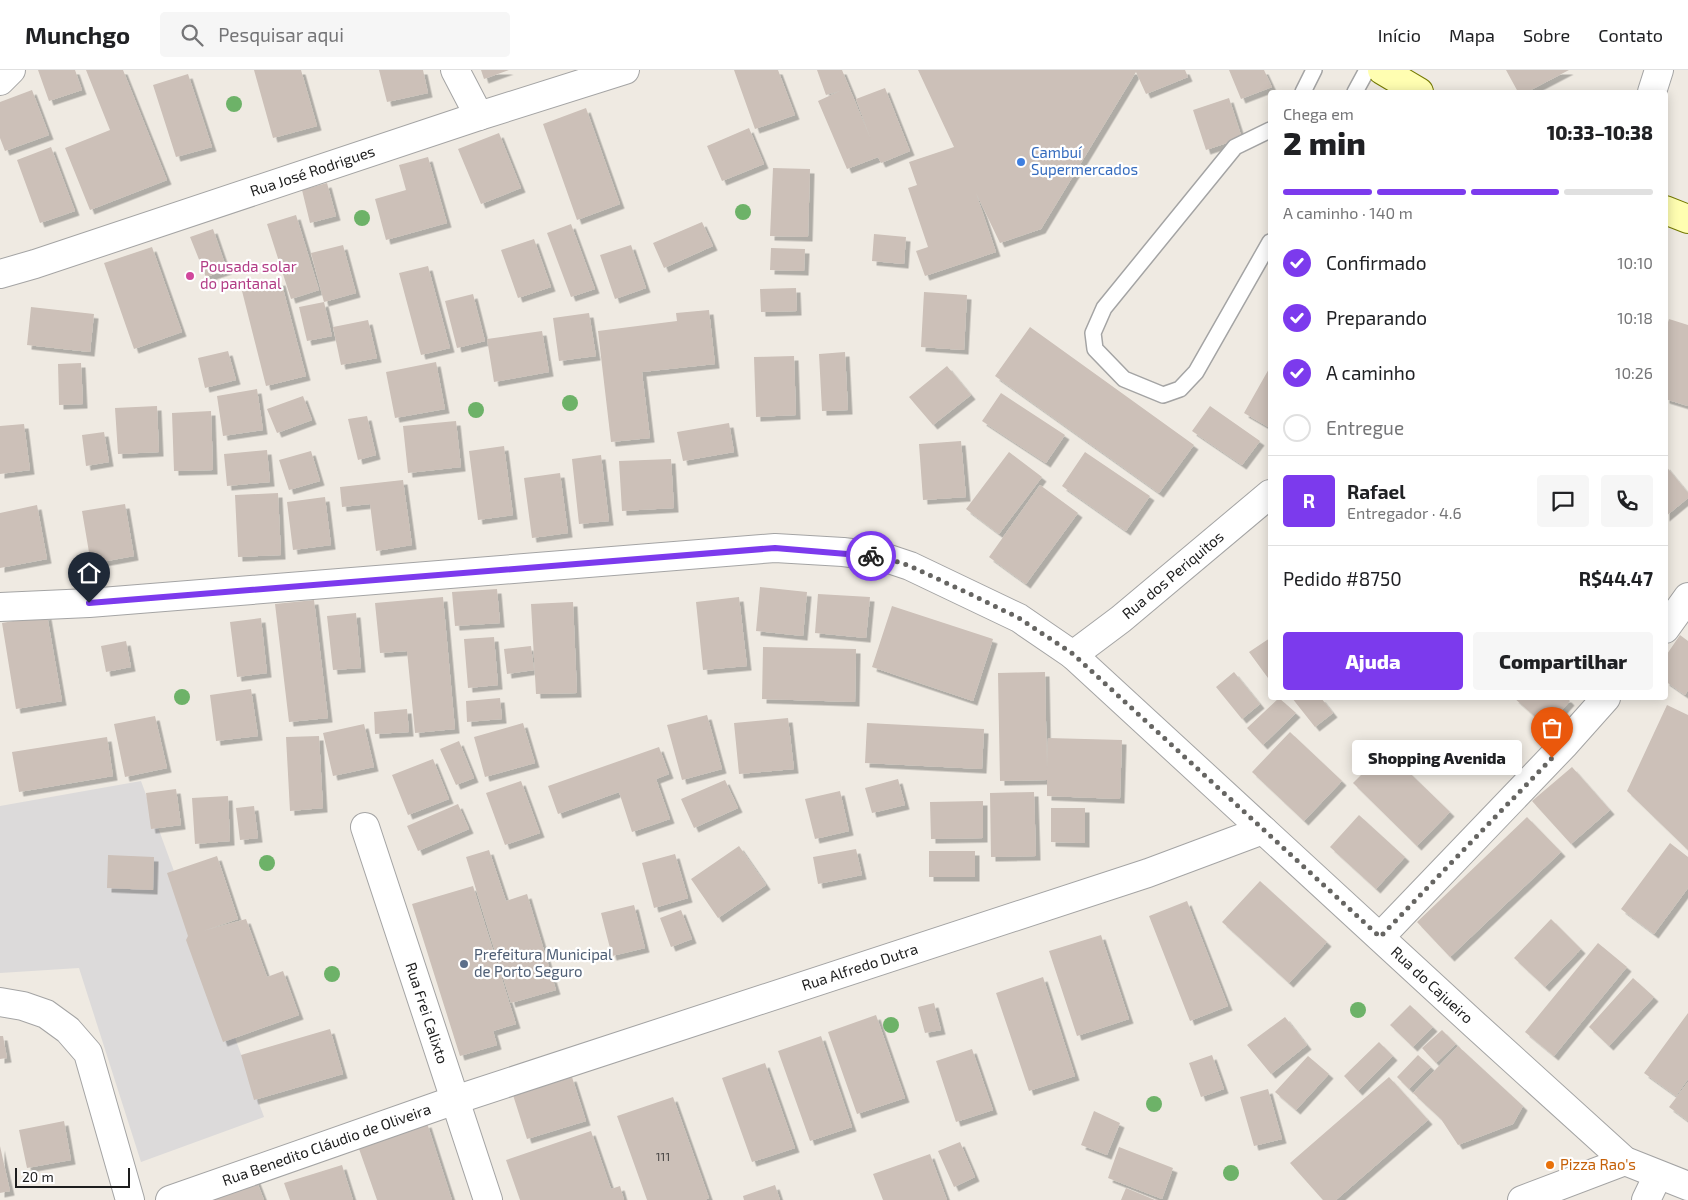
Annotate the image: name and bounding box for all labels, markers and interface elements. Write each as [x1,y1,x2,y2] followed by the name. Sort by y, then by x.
[160,12,510,57] search box
[25,20,130,49] text: Munchgo
[178,21,206,49] icon: search
[218,23,344,46] text: Pesquisar aqui
[1378,24,1421,46] text: Início
[1449,24,1495,46] text: Mapa
[1523,24,1570,46] text: Sobre
[1598,24,1663,46] text: Contato
[1283,104,1354,123] text: Chega em
[1547,121,1653,144] text: 10:33–10:38
[1283,123,1366,161] text: 2 min
[247,141,377,200] street label: Rua José Rodrigues
[1031,143,1138,178] place label: Cambuí Supermercados
[1015,156,1027,168] marker: Cambuí Supermercados
[1283,203,1413,222] text: A caminho · 140 m
[1283,249,1311,277] icon: check
[1326,251,1427,274] text: Confirmado
[1617,253,1653,272] text: 10:10
[200,257,297,292] place label: Pousada solar do pantanal
[184,270,196,282] marker: Pousada solar do pantanal
[1283,304,1311,332] icon: check
[1326,306,1427,329] text: Preparando
[1617,308,1653,327] text: 10:18
[1283,359,1311,387] icon: check
[1326,361,1416,384] text: A caminho
[1615,363,1653,382] text: 10:26
[1326,416,1404,439] text: Entregue
[1537,475,1589,527] button: chat
[1601,475,1653,527] button: phone
[1347,480,1406,503] text: Rafael
[1303,489,1315,512] text: R
[1347,503,1462,522] text: Entregador · 4.6
[1118,527,1227,622] street label: Rua dos Periquitos
[846,531,896,581] courier
[857,542,885,570] icon: bike
[68,552,110,603] pin
[75,559,103,587] icon: home
[1283,567,1402,590] text: Pedido #8750
[1579,567,1653,590] text: R$44.47
[1283,632,1463,690] button: Ajuda
[1473,632,1653,690] button: Compartilhar
[1531,707,1573,758] pin
[1538,714,1566,742] icon: bag
[1352,740,1522,776] callout: Shopping Avenida
[1368,748,1506,767] text: Shopping Avenida
[799,939,920,994] street label: Rua Alfredo Dutra
[1388,942,1477,1027] street label: Rua do Cajueiro
[474,945,613,980] place label: Prefeitura Municipal de Porto Seguro
[458,958,470,970] marker: Prefeitura Municipal de Porto Seguro
[402,960,452,1066] street label: Rua Frei Calixto
[220,1099,433,1189] street label: Rua Benedito Cláudio de Oliveira
[656,1149,670,1163] house number: 111
[1560,1155,1636,1173] place label: Pizza Rao's
[1544,1159,1556,1171] marker: Pizza Rao's
[15,1165,130,1188] scale bar
[22,1168,54,1185] text: 20 m

